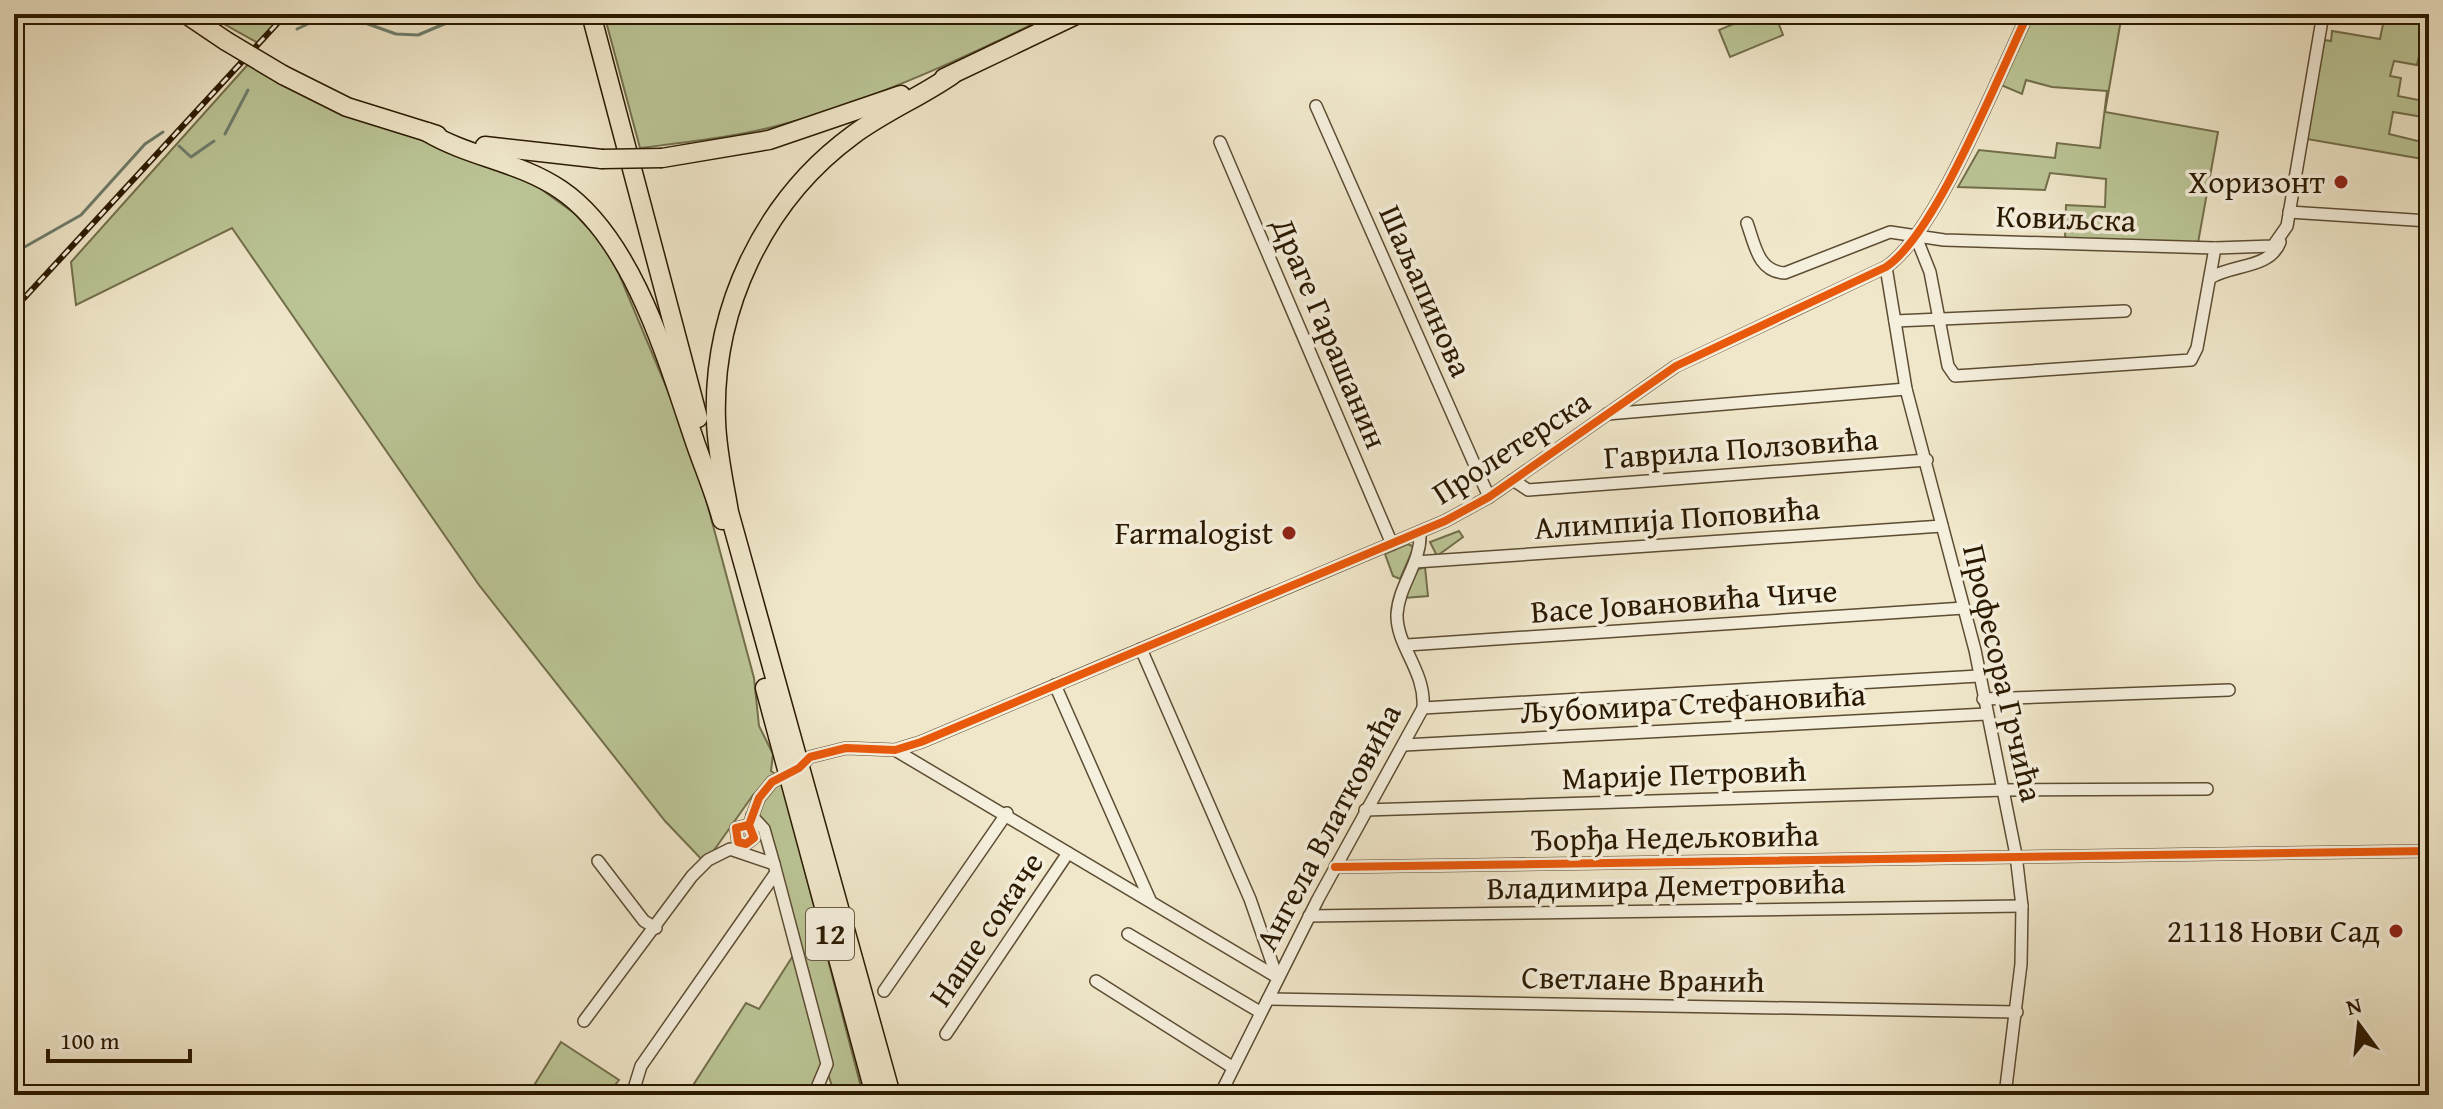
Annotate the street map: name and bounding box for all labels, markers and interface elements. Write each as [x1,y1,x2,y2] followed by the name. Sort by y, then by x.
[2188,158,2326,205] place label: Хоризонт
[2332,173,2350,191] marker: Хоризонт
[1995,192,2138,243] street label: Ковиљска
[1368,197,1486,385] street label: Шаљапинова
[1260,209,1400,456] street label: Драге Гарашанин
[1422,377,1600,516] street label: Пролетерска
[1602,414,1881,481] street label: Гаврила Ползовића
[1533,484,1822,551] street label: Алимпија Поповића
[1115,509,1273,556] place label: Farmalogist
[1280,524,1298,542] marker: Farmalogist
[1951,540,2056,807] street label: Професора Грчића
[1529,566,1839,635] street label: Васе Јовановића Чиче
[1519,670,1868,735] street label: Љубомира Стефановића
[1243,694,1413,959] street label: Ангела Влатковића
[1561,746,1807,801] street label: Марије Петровић
[1531,810,1820,863] street label: Ђорђа Недељковића
[917,842,1055,1015] street label: Наше сокаче
[1486,858,1847,911] street label: Владимира Деметровића
[2167,907,2380,954] place label: 21118 Нови Сад
[806,908,854,960] road number: 12
[2387,922,2405,940] marker: 21118 Нови Сад
[1521,953,1765,1004] street label: Светлане Вранић
[2319,985,2399,1065] north arrow
[2343,988,2365,1023] text: N
[48,1013,190,1063] scale bar
[60,1023,120,1058] text: 100 m

